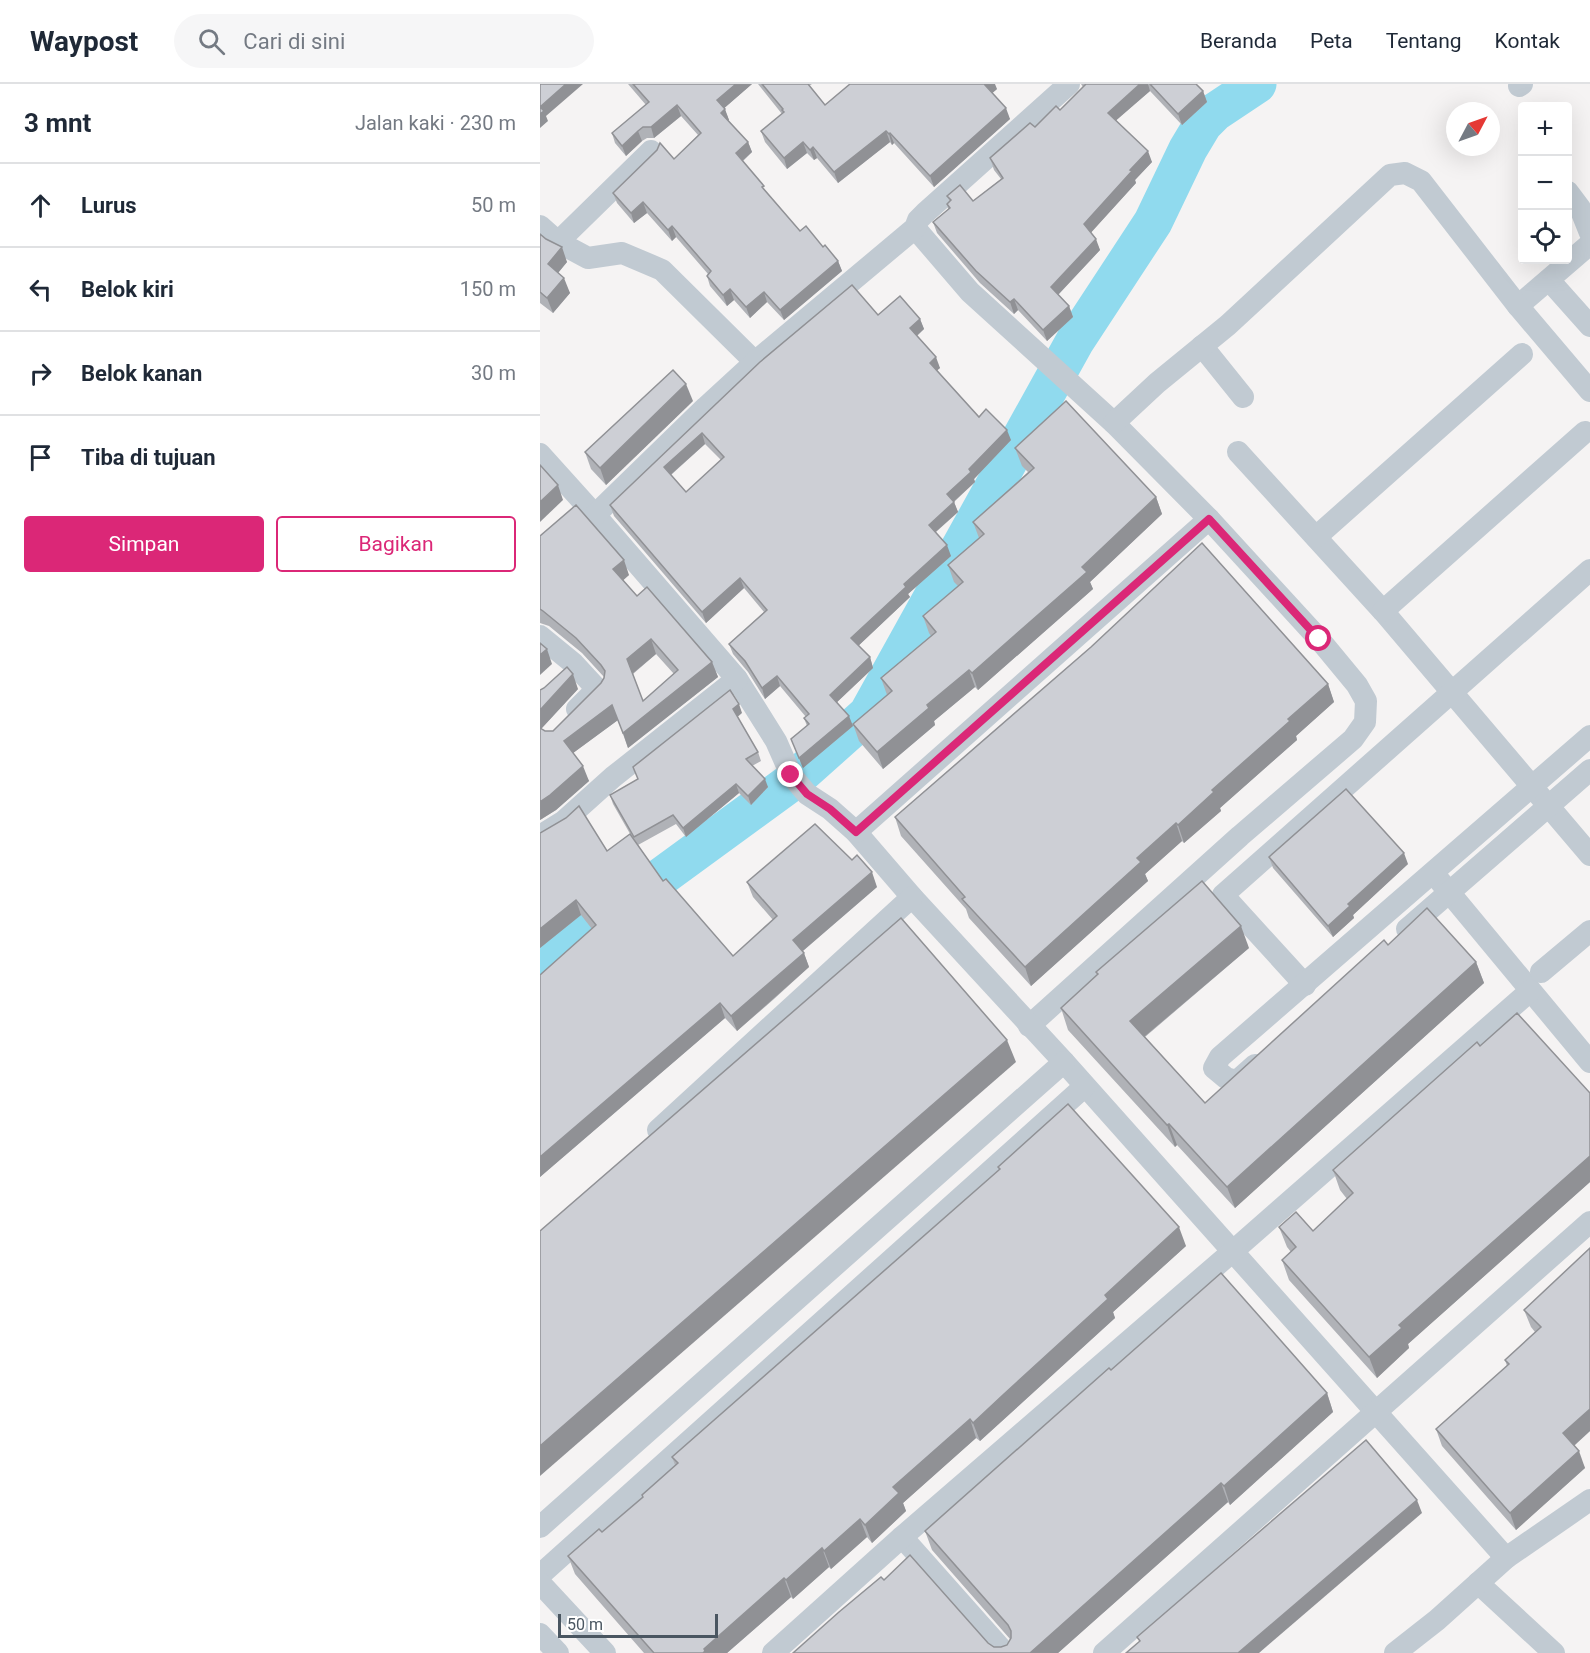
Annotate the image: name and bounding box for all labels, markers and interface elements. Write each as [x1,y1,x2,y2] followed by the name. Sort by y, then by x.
[174,14,594,68] search box
[30,25,138,58] text: Waypost
[195,25,228,58] icon: search
[243,29,345,54] text: Cari di sini
[1200,29,1277,53] text: Beranda
[1310,29,1353,53] text: Peta
[1386,29,1462,53] text: Tentang
[1495,29,1560,53] text: Kontak
[1446,102,1500,156] north arrow
[1518,102,1572,264] map controls
[1518,102,1572,156] button: +
[24,108,91,138] text: 3 mnt
[355,111,516,135] text: Jalan kaki · 230 m
[1518,156,1572,210] button: −
[24,189,57,222] icon: ahead
[81,193,137,218] text: Lurus
[471,193,516,217] text: 50 m
[1518,210,1572,264] button: locate
[24,273,57,306] icon: left
[81,277,174,302] text: Belok kiri
[460,277,516,301] text: 150 m
[24,357,57,390] icon: right
[81,361,202,386] text: Belok kanan
[471,361,516,385] text: 30 m
[24,441,57,474] icon: arrive
[81,445,216,470] text: Tiba di tujuan
[24,516,264,572] button: Simpan
[276,516,516,572] button: Bagikan
[1305,625,1331,651] route start
[777,761,803,787] route end
[558,1611,718,1638] scale bar
[567,1615,603,1634] text: 50 m

